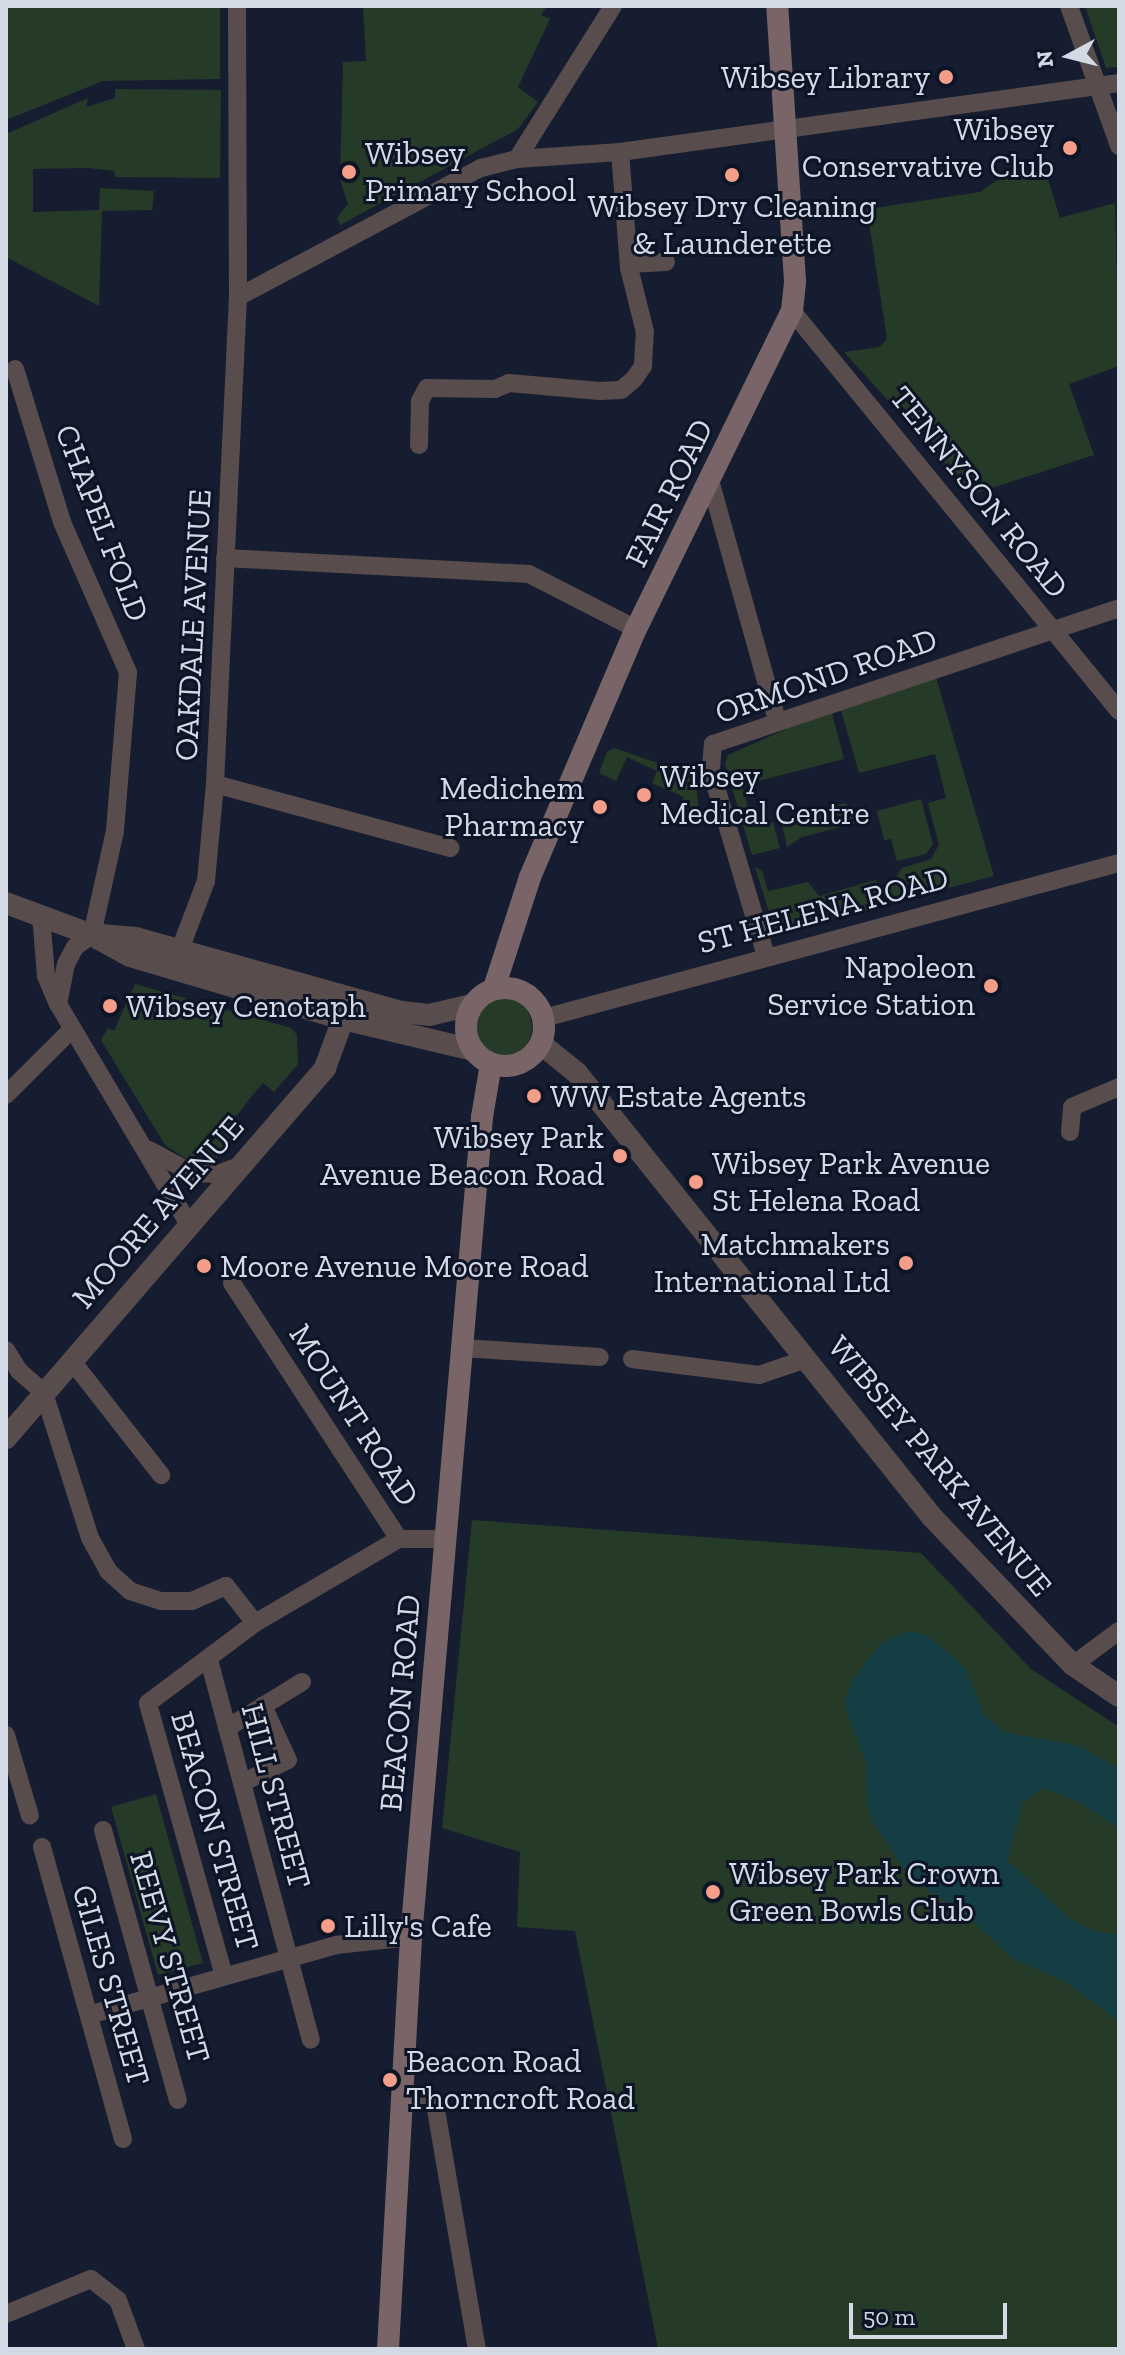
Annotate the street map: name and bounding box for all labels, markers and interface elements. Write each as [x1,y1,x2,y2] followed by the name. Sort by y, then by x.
[1029,16,1109,96] north arrow
[1030,49,1059,69] text: N
[720,58,930,96] place label: Wibsey Library
[937,68,955,86] marker: Wibsey Library
[802,111,1054,186] place label: Wibsey Conservative Club
[365,135,577,210] place label: Wibsey Primary School
[1061,139,1079,157] marker: Wibsey Conservative Club
[340,163,358,181] marker: Wibsey Primary School
[723,166,741,184] marker: Wibsey Dry Cleaning & Launderette
[587,188,877,263] place label: Wibsey Dry Cleaning & Launderette
[882,378,1076,606] street label: TENNYSON ROAD
[617,413,721,573] street label: FAIR ROAD
[47,419,157,627] street label: CHAPEL FOLD
[167,488,219,762] street label: OAKDALE AVENUE
[710,620,942,732] street label: ORMOND ROAD
[660,758,869,833] place label: Wibsey Medical Centre
[440,770,584,845] place label: Medichem Pharmacy
[635,786,653,804] marker: Wibsey Medical Centre
[591,798,609,816] marker: Medichem Pharmacy
[693,858,953,962] street label: ST HELENA ROAD
[767,949,975,1024] place label: Napoleon Service Station
[982,977,1000,995] marker: Napoleon Service Station
[126,987,367,1025] place label: Wibsey Cenotaph
[101,997,119,1015] marker: Wibsey Cenotaph
[550,1077,808,1115] place label: WW Estate Agents
[525,1087,543,1105] marker: WW Estate Agents
[64,1108,252,1316] street label: MOORE AVENUE
[320,1119,604,1194] place label: Wibsey Park Avenue Beacon Road
[712,1145,992,1220] place label: Wibsey Park Avenue St Helena Road
[611,1147,629,1165] marker: Wibsey Park Avenue Beacon Road
[687,1173,705,1191] marker: Wibsey Park Avenue St Helena Road
[654,1226,890,1301] place label: Matchmakers International Ltd
[220,1247,590,1285] place label: Moore Avenue Moore Road
[897,1254,915,1272] marker: Matchmakers International Ltd
[195,1257,213,1275] marker: Moore Avenue Moore Road
[281,1317,427,1513] street label: MOUNT ROAD
[819,1327,1061,1605] street label: WIBSEY PARK AVENUE
[371,1593,429,1813] street label: BEACON ROAD
[233,1699,319,1893] street label: HILL STREET
[163,1707,267,1955] street label: BEACON STREET
[121,1846,219,2068] street label: REEVY STREET
[729,1855,1000,1930] place label: Wibsey Park Crown Green Bowls Club
[64,1880,158,2090] street label: GILES STREET
[704,1883,722,1901] marker: Wibsey Park Crown Green Bowls Club
[344,1907,492,1945] place label: Lilly's Cafe
[319,1917,337,1935] marker: Lilly's Cafe
[406,2043,635,2118] place label: Beacon Road Thorncroft Road
[381,2071,399,2089] marker: Beacon Road Thorncroft Road
[853,2287,1011,2337] scale bar
[863,2302,915,2331] text: 50 m

